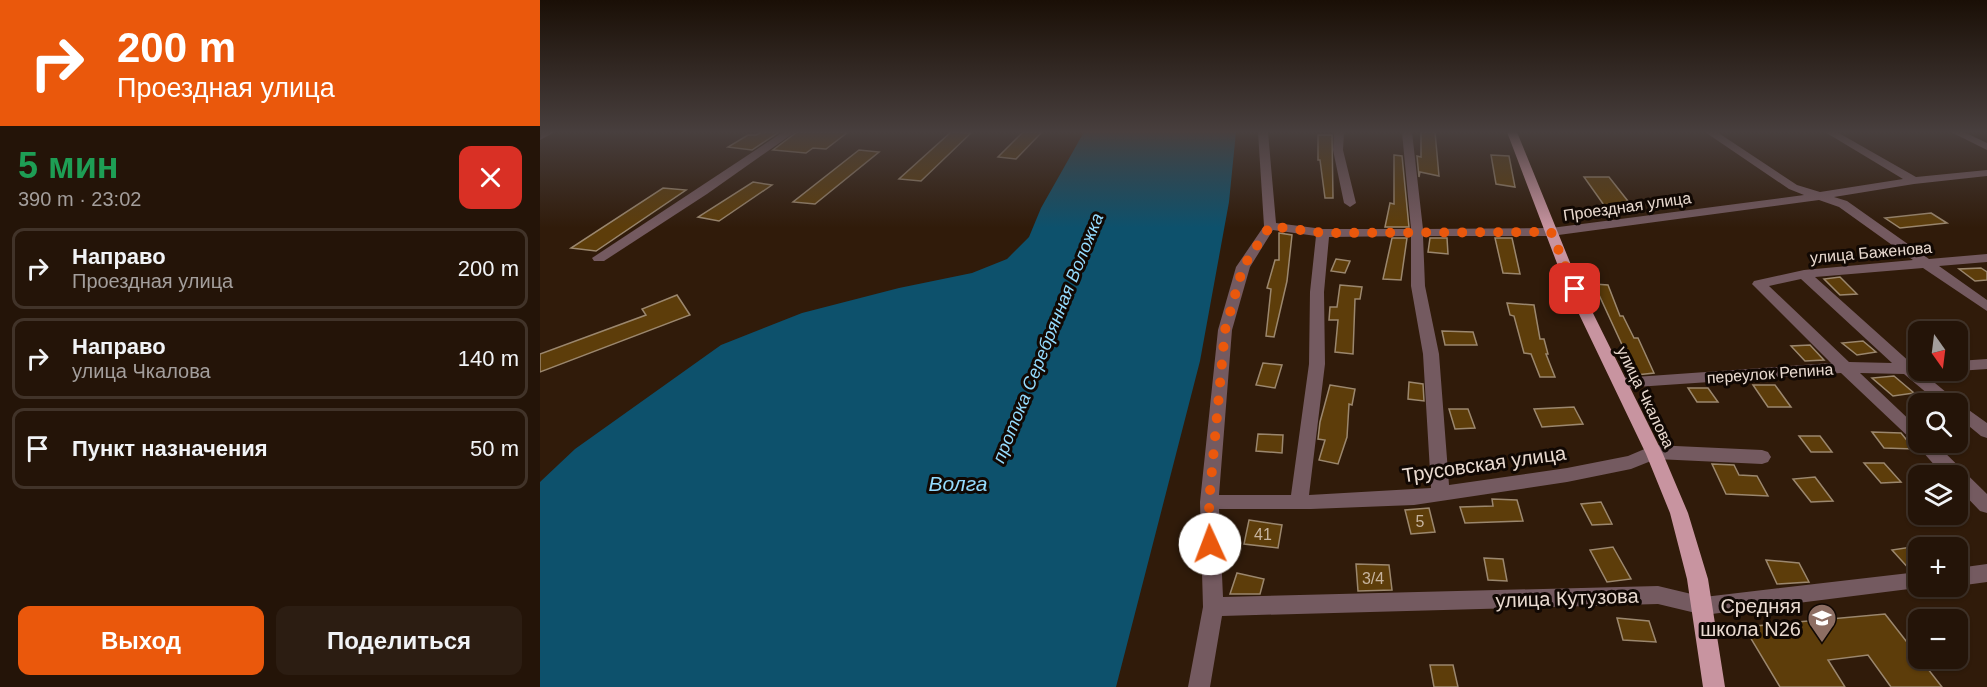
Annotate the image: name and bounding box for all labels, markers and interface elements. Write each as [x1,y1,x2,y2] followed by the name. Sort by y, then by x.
[18,24,96,102] icon: right
[117,24,236,71] text: 200 m
[117,73,335,103] text: Проездная улица
[18,145,119,186] text: 5 мин
[459,146,522,209] button: close
[18,188,141,210] text: 390 m · 23:02
[1562,189,1692,224] street label: Проездная улица
[989,210,1107,466] water label: протока Серебрянная Воложка
[1809,239,1933,266] street label: улица Баженова
[72,244,166,269] text: Направо
[21,252,54,285] icon: right
[458,256,519,281] text: 200 m
[1549,263,1600,314] pin
[72,270,233,292] text: Проездная улица
[1558,272,1591,305] icon: arrive
[1908,321,1968,381] north arrow
[1908,321,1968,669] map controls
[72,334,166,359] text: Направо
[21,342,54,375] icon: right
[1614,344,1678,451] street label: улица Чкалова
[458,346,519,371] text: 140 m
[72,360,211,382] text: улица Чкалова
[1706,361,1834,386] street label: переулок Репина
[1908,393,1968,453] button: search
[21,432,54,465] icon: arrive
[72,436,268,461] text: Пункт назначения
[470,436,519,461] text: 50 m
[1401,441,1568,486] street label: Трусовская улица
[1908,465,1968,525] button: layers
[929,472,987,495] water label: Волга
[1178,512,1242,576] position arrow
[1416,513,1425,530] house number: 5
[1254,526,1272,543] house number: 41
[1908,537,1968,597] button: +
[1362,570,1384,587] house number: 3/4
[1495,584,1640,611] street label: улица Кутузова
[1700,595,1801,640] place label: Средняя школа N26
[1806,602,1838,644] school or university icon: Средняя школа N26
[18,606,264,675] button: Выход
[276,606,522,675] button: Поделиться
[1908,609,1968,669] button: −

